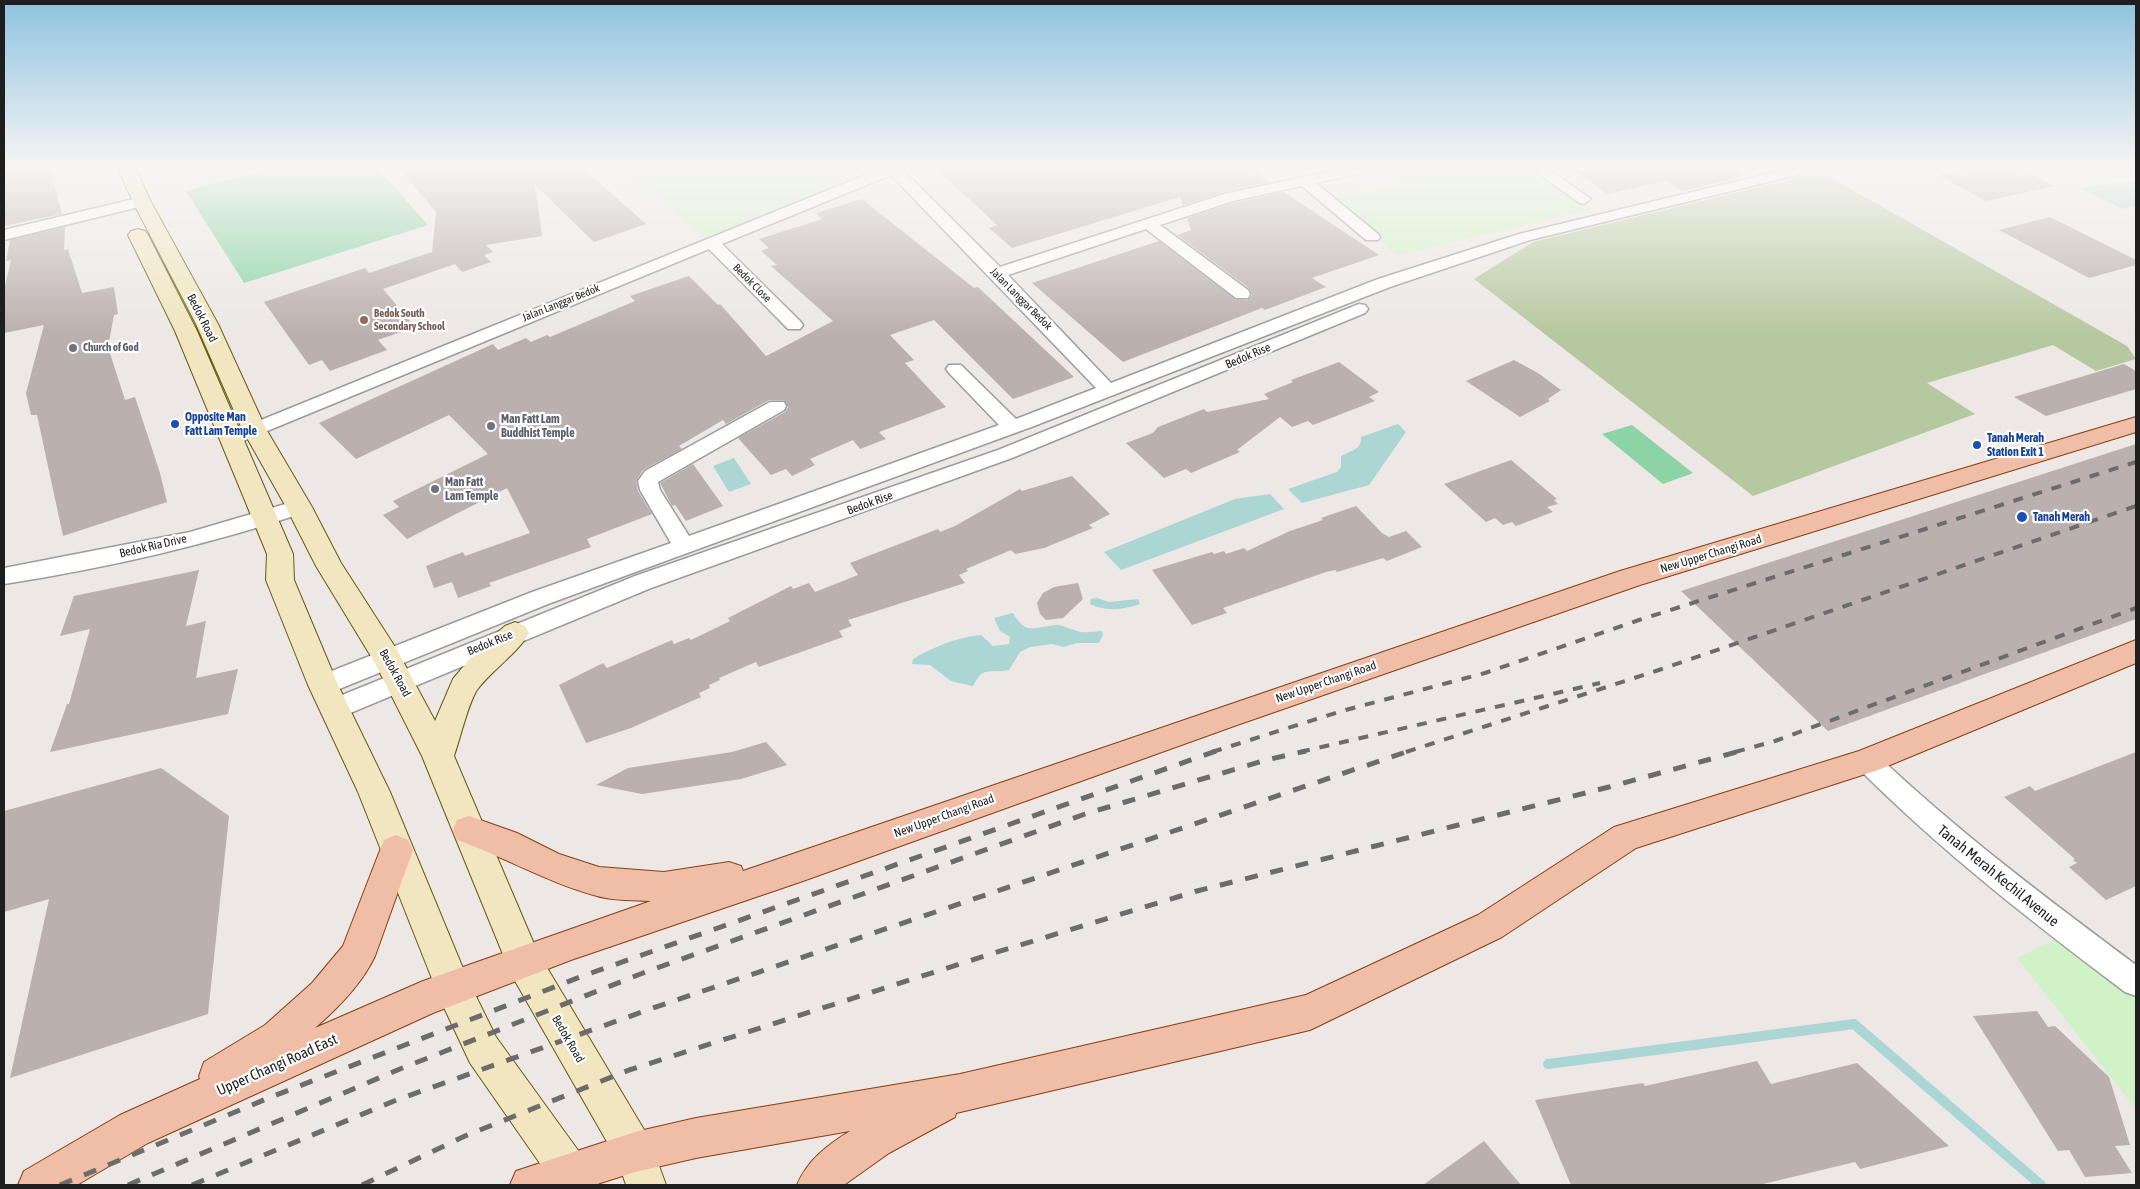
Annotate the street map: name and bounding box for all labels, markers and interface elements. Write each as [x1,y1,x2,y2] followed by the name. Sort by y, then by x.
[730,261,774,305] street label: Bedok Close
[987,265,1055,333] street label: Jalan Langgar Bedok
[520,281,602,325] street label: Jalan Langgar Bedok
[184,291,220,345] street label: Bedok Road
[374,307,445,333] place label: Bedok South Secondary School
[358,314,370,326] marker: Bedok South Secondary School
[1223,340,1273,372] street label: Bedok Rise
[83,341,139,355] place label: Church of God
[67,342,79,354] marker: Church of God
[185,410,257,438] place label: Opposite Man Fatt Lam Temple
[501,412,575,440] place label: Man Fatt Lam Buddhist Temple
[169,418,181,430] marker: Opposite Man Fatt Lam Temple
[485,420,497,432] marker: Man Fatt Lam Buddhist Temple
[1987,431,2044,459] place label: Tanah Merah Station Exit 1
[1971,439,1983,451] marker: Tanah Merah Station Exit 1
[445,475,498,503] place label: Man Fatt Lam Temple
[429,483,441,495] marker: Man Fatt Lam Temple
[845,488,895,518] street label: Bedok Rise
[2015,510,2029,524] marker: Tanah Merah
[2033,510,2090,524] place label: Tanah Merah
[118,531,188,561] street label: Bedok Ria Drive
[1658,532,1764,576] street label: New Upper Changi Road
[465,627,515,659] street label: Bedok Rise
[376,647,414,699] street label: Bedok Road
[1274,658,1378,706] street label: New Upper Changi Road
[892,791,996,841] street label: New Upper Changi Road
[1934,821,2062,931] street label: Tanah Merah Kechil Avenue
[549,1013,587,1065] street label: Bedok Road
[214,1030,340,1100] street label: Upper Changi Road East

